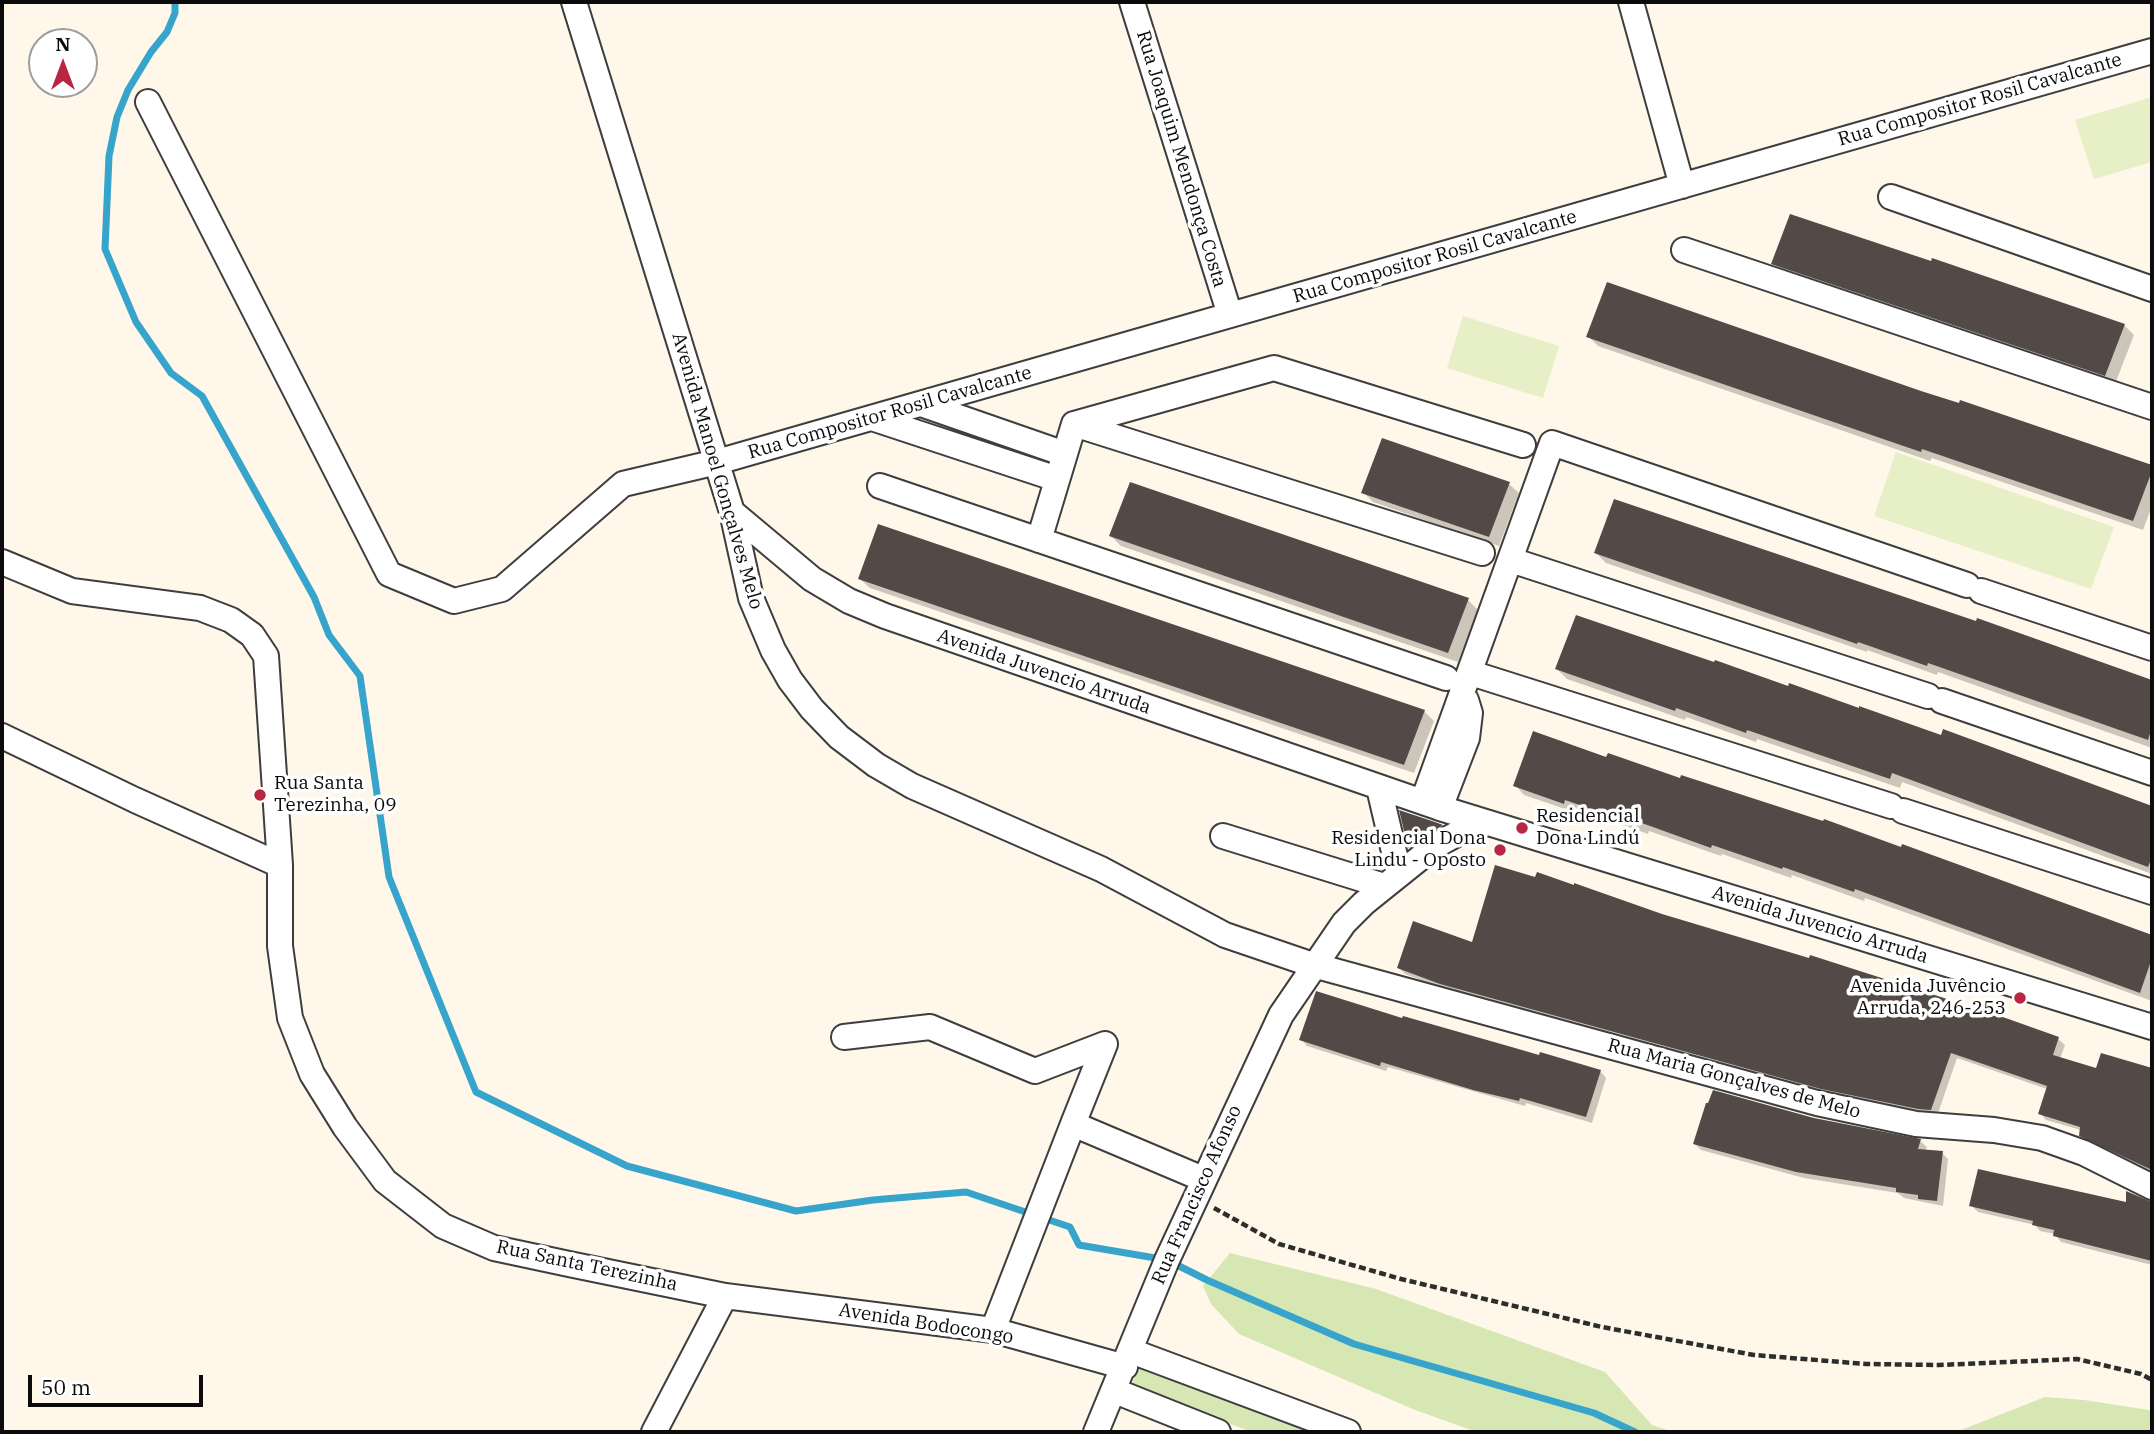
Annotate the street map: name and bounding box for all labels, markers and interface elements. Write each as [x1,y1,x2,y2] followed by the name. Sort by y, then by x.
[28,28,98,98] north arrow
[1131,28,1231,290] street label: Rua Joaquim Mendonça Costa
[55,32,71,56] text: N
[1835,48,2125,152] street label: Rua Compositor Rosil Cavalcante
[1290,205,1580,309] street label: Rua Compositor Rosil Cavalcante
[667,330,767,612] street label: Avenida Manoel Gonçalves Melo
[745,361,1035,465] street label: Rua Compositor Rosil Cavalcante
[934,625,1154,719] street label: Avenida Juvencio Arruda
[274,773,397,817] place label: Rua Santa Terezinha, 09
[252,787,268,803] marker: Rua Santa Terezinha, 09
[1536,806,1640,850] place label: Residencial Dona Lindú
[1514,820,1530,836] marker: Residencial Dona Lindú
[1331,828,1486,872] place label: Residencial Dona Lindu - Oposto
[1492,842,1508,858] marker: Residencial Dona Lindu - Oposto
[1709,881,1931,969] street label: Avenida Juvencio Arruda
[1850,976,2006,1020] place label: Avenida Juvêncio Arruda, 246-253
[2012,990,2028,1006] marker: Avenida Juvêncio Arruda, 246-253
[1605,1034,1863,1124] street label: Rua Maria Gonçalves de Melo
[1147,1102,1247,1288] street label: Rua Francisco Afonso
[494,1236,680,1296] street label: Rua Santa Terezinha
[837,1299,1015,1349] street label: Avenida Bodocongo
[32,1360,206,1404] scale bar
[41,1373,91,1401] text: 50 m

